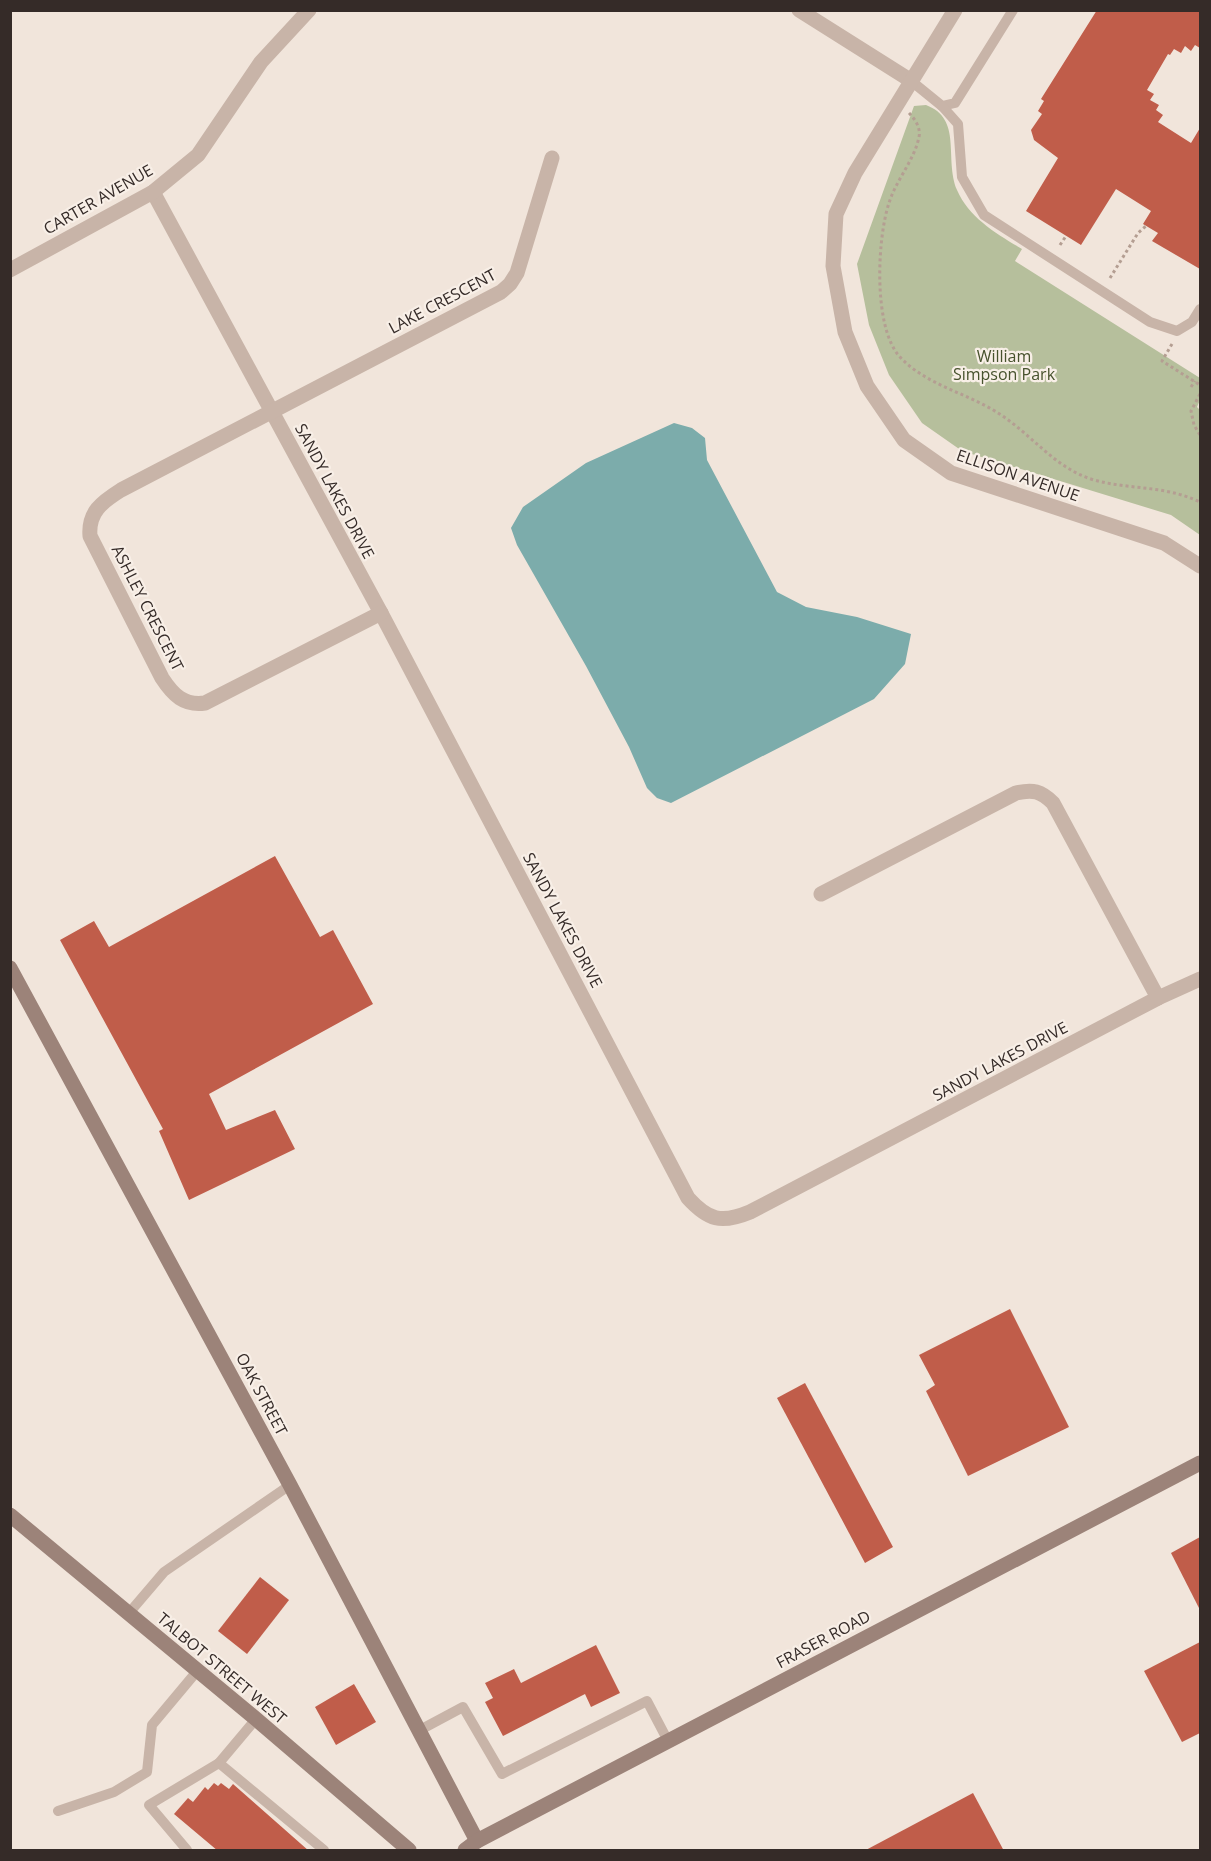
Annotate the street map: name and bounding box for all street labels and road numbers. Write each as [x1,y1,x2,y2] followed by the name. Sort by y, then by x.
[39,159,157,239] street label: CARTER AVENUE
[384,263,500,339] street label: LAKE CRESCENT
[290,420,380,562] street label: SANDY LAKES DRIVE
[954,444,1082,506] street label: ELLISON AVENUE
[107,541,189,675] street label: ASHLEY CRESCENT
[518,849,608,991] street label: SANDY LAKES DRIVE
[929,1016,1071,1106] street label: SANDY LAKES DRIVE
[231,1349,293,1439] street label: OAK STREET
[772,1605,874,1673] street label: FRASER ROAD
[153,1607,291,1729] street label: TALBOT STREET WEST

